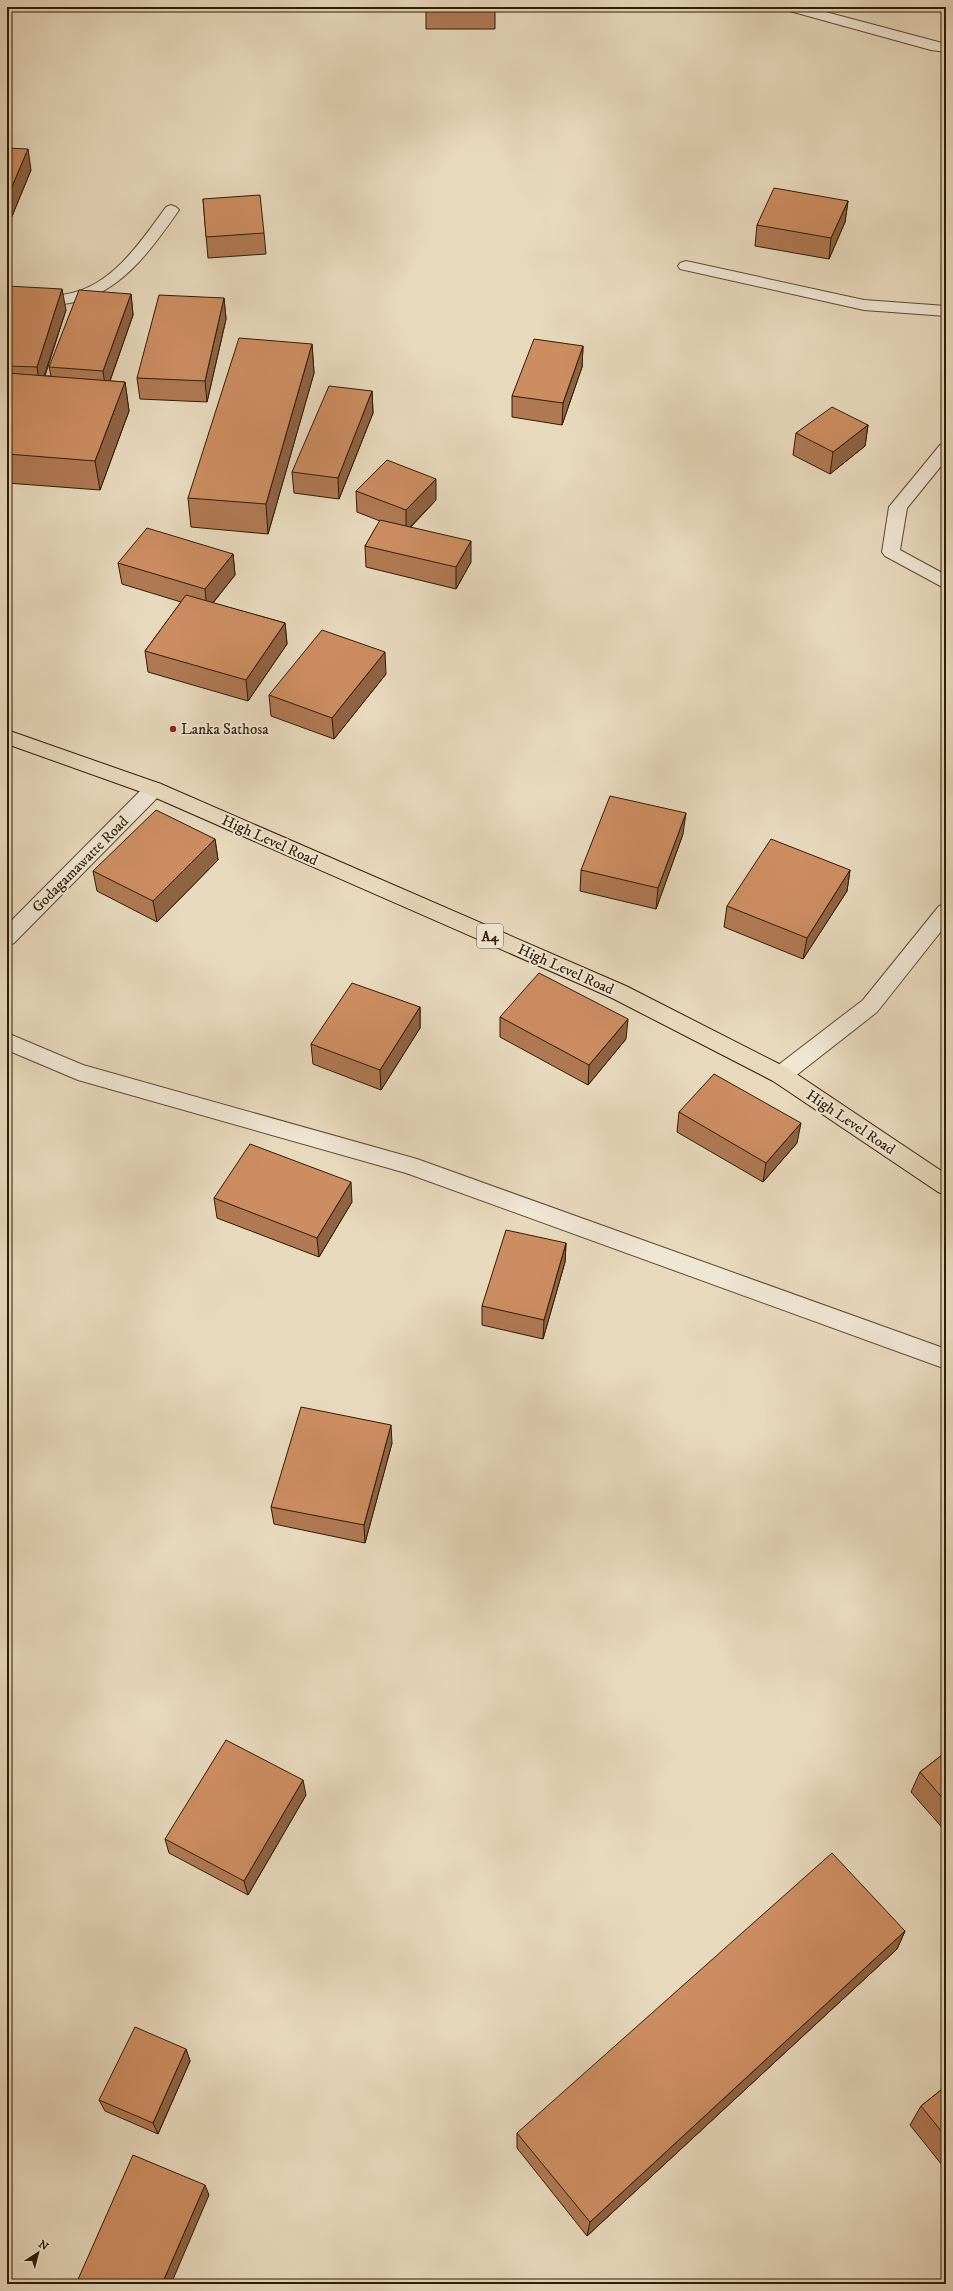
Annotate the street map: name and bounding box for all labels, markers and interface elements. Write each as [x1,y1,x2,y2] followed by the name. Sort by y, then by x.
[181,720,269,739] place label: Lanka Sathosa
[168,724,178,734] marker: Lanka Sathosa
[219,811,321,870] street label: High Level Road
[28,812,133,917] street label: Godagamawatte Road
[477,924,503,948] road number: A4
[515,940,617,999] street label: High Level Road
[803,1086,899,1159] street label: High Level Road
[18,2233,58,2273] north arrow
[36,2237,51,2254] text: N

